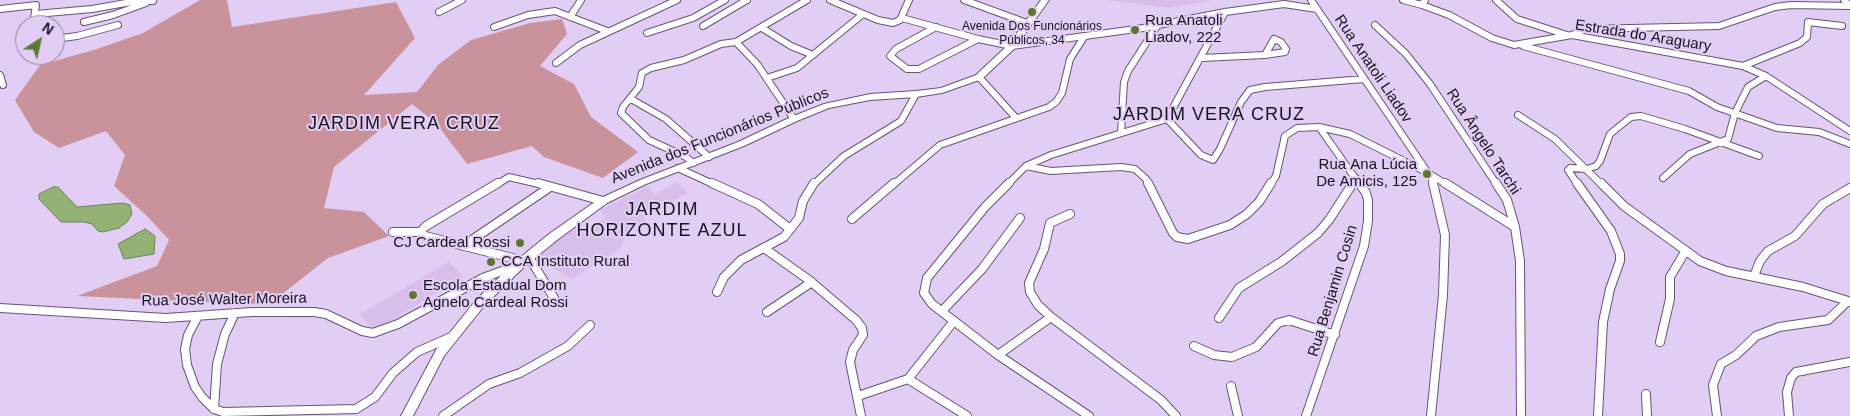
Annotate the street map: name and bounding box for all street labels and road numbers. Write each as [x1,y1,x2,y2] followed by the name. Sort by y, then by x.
[1330,12,1416,126] street label: Rua Anatoli Liadov
[1574,16,1712,56] street label: Estrada do Araguary
[609,84,831,188] street label: Avenida dos Funcionários Públicos
[1442,86,1524,198] street label: Rua Ângelo Tarchi
[1304,223,1362,359] street label: Rua Benjamin Cosin
[141,290,307,310] street label: Rua José Walter Moreira

